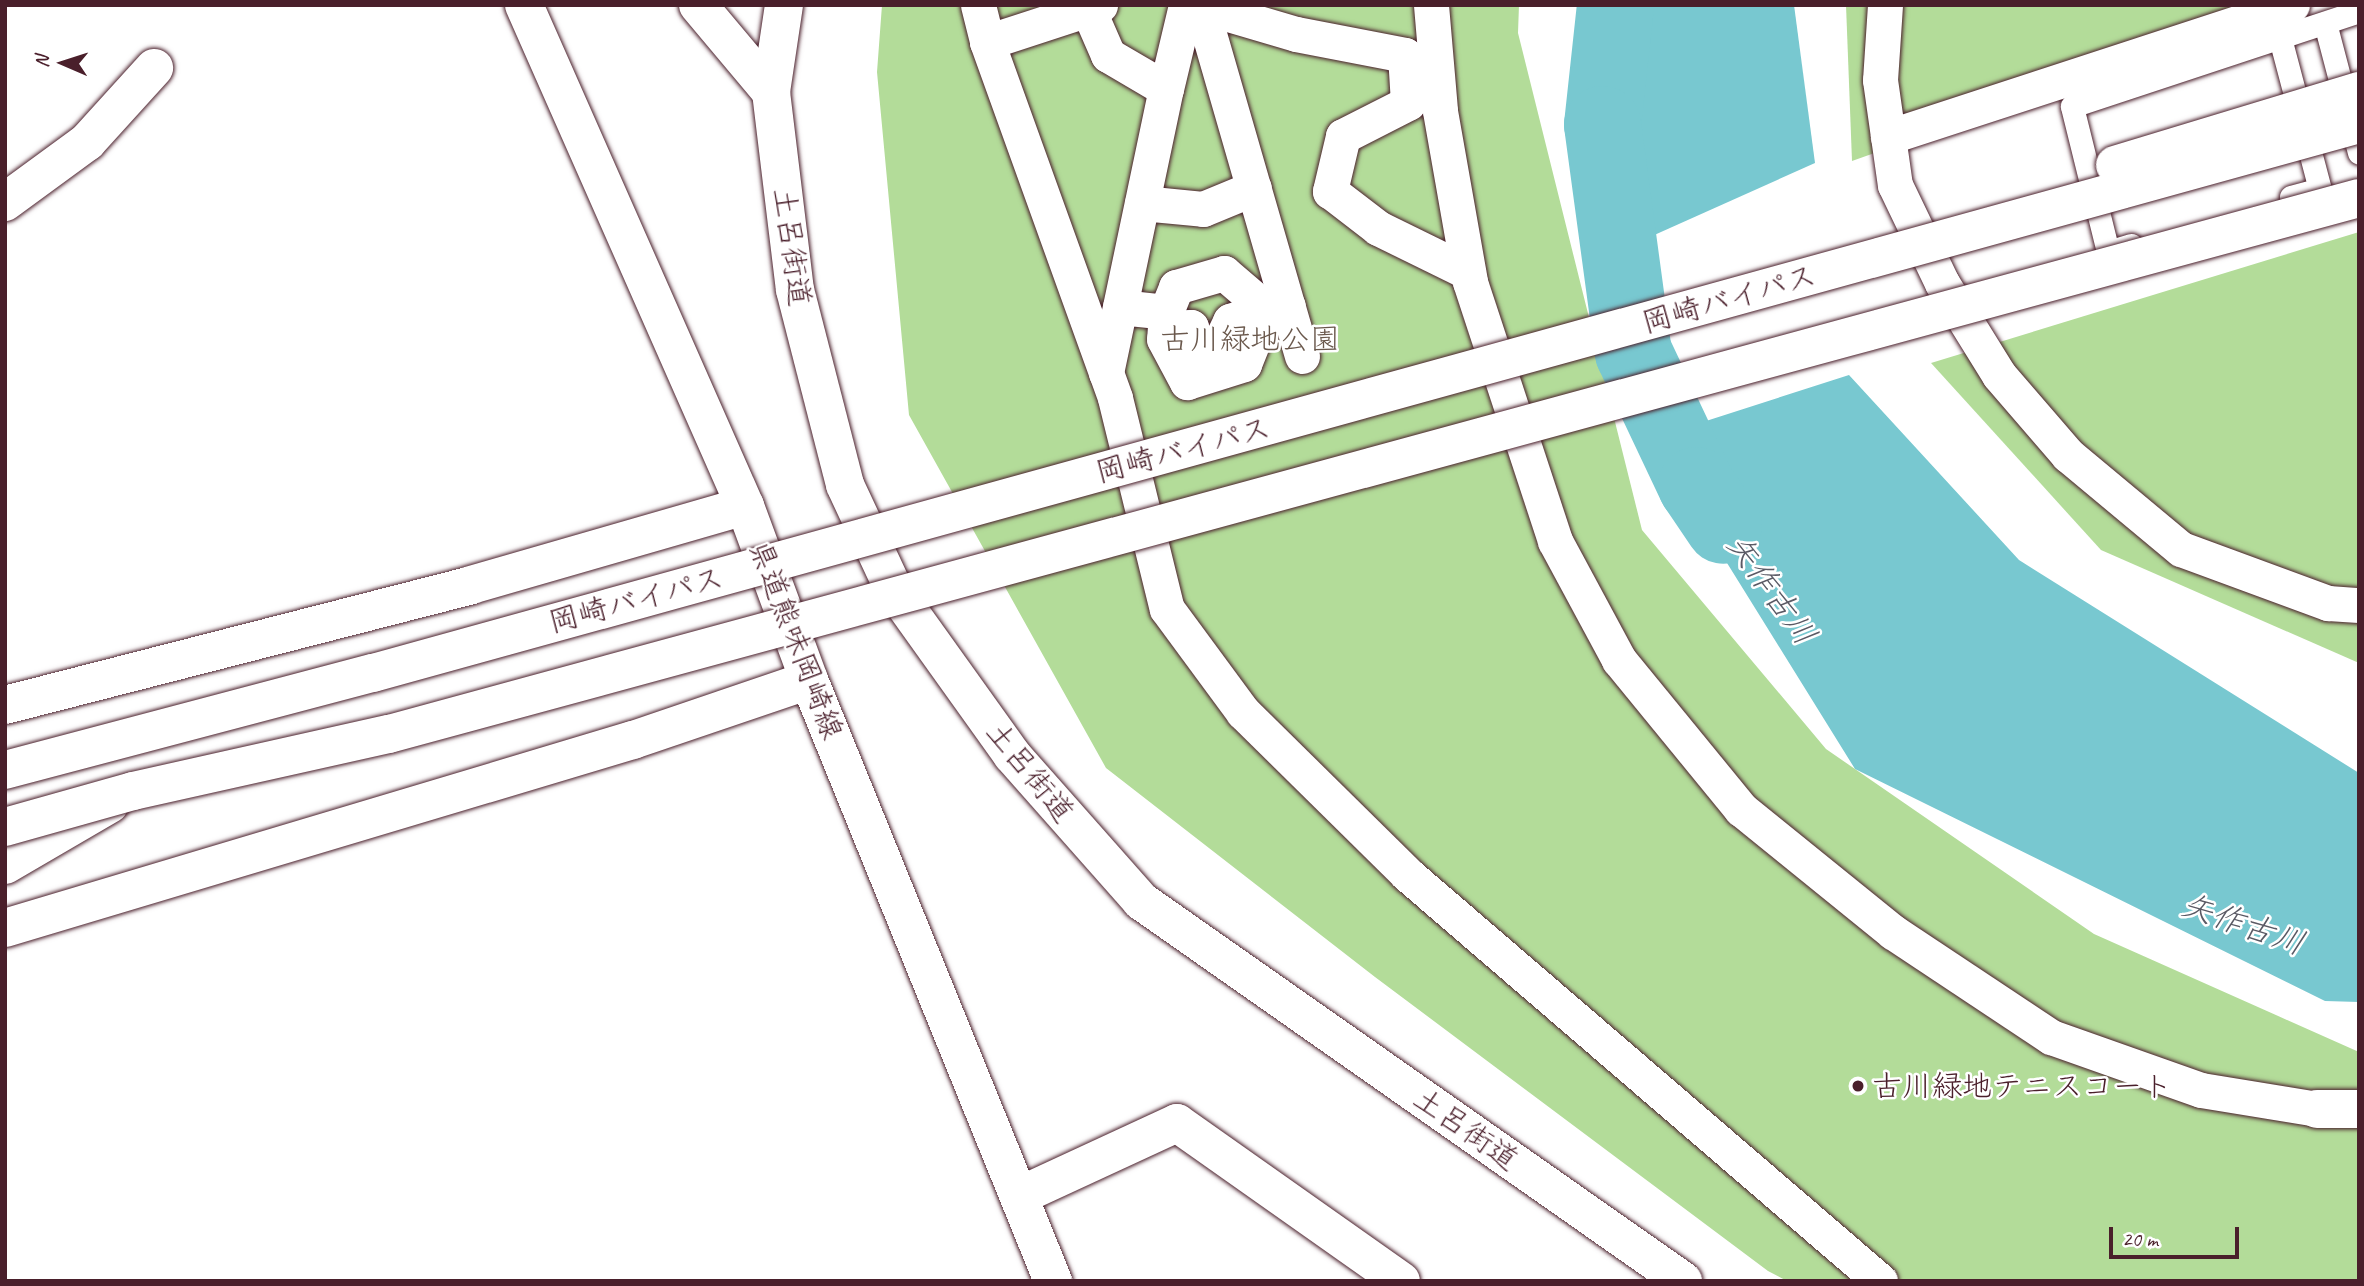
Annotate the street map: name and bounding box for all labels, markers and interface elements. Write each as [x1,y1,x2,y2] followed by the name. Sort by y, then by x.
[28,28,98,98] north arrow
[30,55,54,68] text: N
[766,185,818,309] street label: 土呂街道
[1638,257,1820,341] street label: 岡崎バイパス
[1160,321,1340,357] park label: 古川緑地公園
[1091,409,1275,491] street label: 岡崎バイパス
[1718,527,1824,653] water label: 矢作古川
[742,536,850,744] street label: 県道熊味岡崎線
[544,559,728,641] street label: 岡崎バイパス
[978,714,1082,830] street label: 土呂街道
[2176,886,2310,964] water label: 矢作古川
[1872,1068,2172,1104] place label: 古川緑地テニスコート
[1850,1078,1866,1094] marker: 古川緑地テニスコート
[1407,1080,1525,1178] street label: 土呂街道
[2112,1212,2242,1256] scale bar
[2122,1226,2158,1252] text: 20 m

